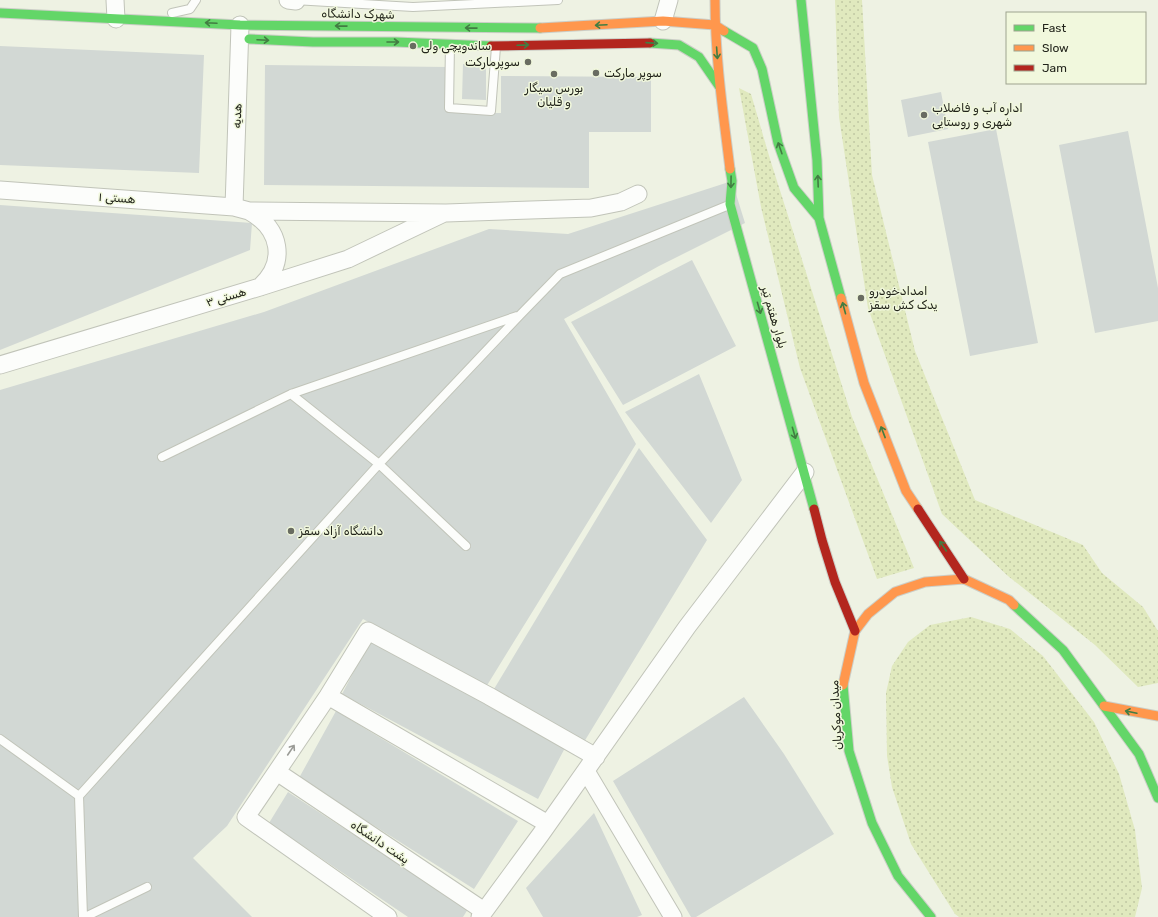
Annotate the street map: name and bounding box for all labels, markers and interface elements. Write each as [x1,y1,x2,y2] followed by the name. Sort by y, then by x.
[321,6,395,23] street label: شهرک دانشگاه
[1006,12,1146,84] legend
[205,20,218,27] one-way arrow
[595,21,608,28] one-way arrow
[1042,21,1066,35] text: Fast
[335,22,348,30] one-way arrow
[465,24,478,31] one-way arrow
[256,36,269,43] one-way arrow
[386,38,399,46] one-way arrow
[421,39,491,54] place label: ساندویچی ولی
[645,39,658,46] one-way arrow
[408,41,418,51] marker: ساندویچی ولی
[516,41,529,49] one-way arrow
[1042,41,1069,55] text: Slow
[713,46,720,59] one-way arrow
[465,55,520,70] place label: سوپرمارکت
[523,57,533,67] marker: سوپرمارکت
[1042,61,1067,75] text: Jam
[604,66,662,81] place label: سوپر مارکت
[591,68,601,78] marker: سوپر مارکت
[549,69,559,79] marker: بورس سیگار و قلیان
[524,81,583,110] place label: بورس سیگار و قلیان
[932,101,1023,130] place label: اداره آب و فاضلاب شهری و روستایی
[230,103,244,129] street label: هدیه
[919,110,929,120] marker: اداره آب و فاضلاب شهری و روستایی
[776,142,783,155] one-way arrow
[727,175,735,188] one-way arrow
[814,175,821,188] one-way arrow
[98,190,136,207] street label: هستی ۱
[757,283,790,350] street label: بلوار هفتم تیر
[204,284,248,311] street label: هستی ۳
[868,284,938,313] place label: امدادخودرو یدک کش سقز
[856,293,866,303] marker: امدادخودرو یدک کش سقز
[756,301,763,314] one-way arrow
[840,302,847,315] one-way arrow
[791,426,798,439] one-way arrow
[879,426,887,438] one-way arrow
[298,524,384,539] place label: دانشگاه آزاد سقز
[286,526,296,536] marker: دانشگاه آزاد سقز
[939,541,947,552] one-way arrow
[827,679,846,750] street label: میدان موکریان
[1125,707,1138,715] one-way arrow
[287,745,295,756] one-way arrow
[348,817,412,868] street label: پشت دانشگاه

